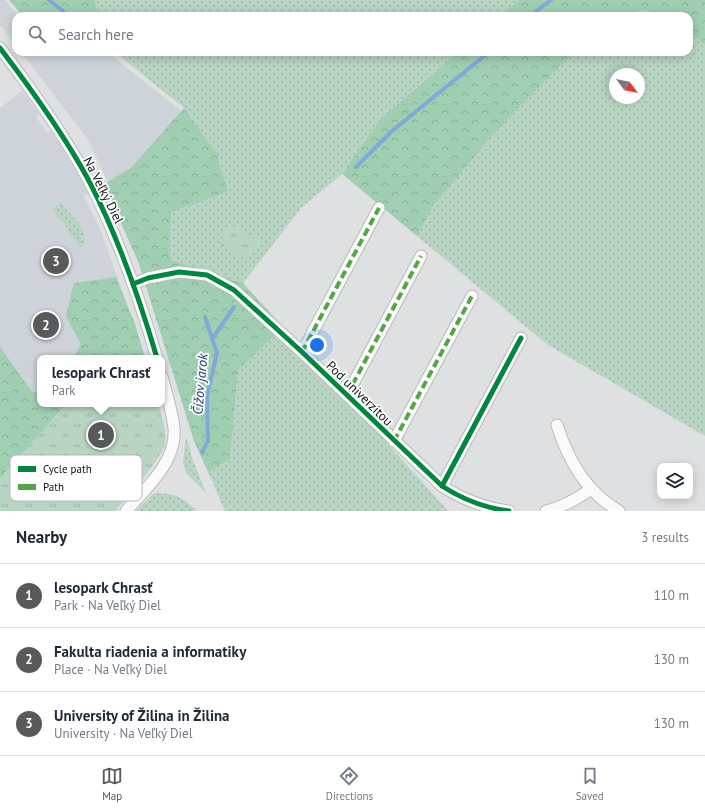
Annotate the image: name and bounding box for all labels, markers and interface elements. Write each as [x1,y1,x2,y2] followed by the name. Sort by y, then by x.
[12,12,693,56] search box
[26,23,48,45] icon: search
[58,25,134,44] text: Search here
[609,68,645,104] north arrow
[79,154,128,227] street label: Na Veľký Diel
[43,246,69,276] pin: 3
[33,310,59,340] pin: 2
[307,335,327,355] your location
[188,352,212,415] water label: Čížov jarok
[37,355,165,407] popup
[323,357,397,430] street label: Pod univerzitou
[52,363,150,382] text: lesopark Chrasť
[52,382,76,399] text: Park
[88,420,114,450] pin: 1
[10,455,142,501] legend
[43,462,92,476] text: Cycle path
[657,463,693,499] map controls
[657,463,693,499] button: layers
[43,480,64,494] text: Path
[16,526,67,548] text: Nearby
[641,529,689,546] text: 3 results
[54,578,153,597] text: lesopark Chrasť
[25,587,33,604] text: 1
[654,587,689,604] text: 110 m
[54,597,161,614] text: Park · Na Veľký Diel
[54,642,246,661] text: Fakulta riadenia a informatiky
[25,651,33,668] text: 2
[654,651,689,668] text: 130 m
[54,661,167,678] text: Place · Na Veľký Diel
[54,706,230,725] text: University of Žilina in Žilina
[25,715,33,732] text: 3
[654,715,689,732] text: 130 m
[54,725,192,742] text: University · Na Veľký Diel
[101,765,123,803] tab: Map
[326,765,373,803] tab: Directions
[576,765,604,803] tab: Saved

